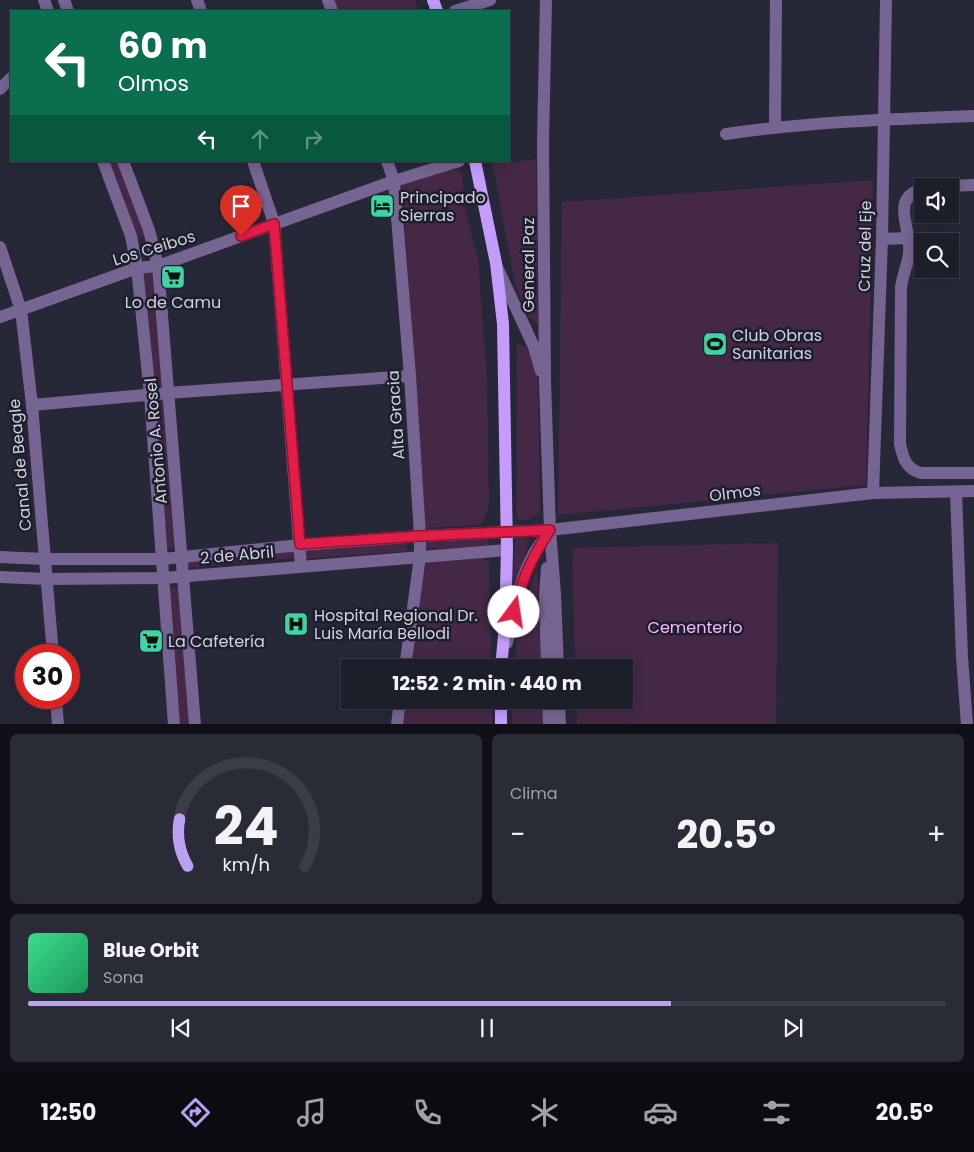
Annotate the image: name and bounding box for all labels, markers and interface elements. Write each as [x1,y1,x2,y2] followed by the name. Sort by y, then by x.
[118,21,208,70] text: 60 m
[35,30,100,95] icon: left
[118,68,189,99] text: Olmos
[193,125,221,153] icon: left
[246,125,274,153] icon: ahead
[299,125,327,153] icon: right
[914,178,959,278] map controls
[914,178,959,223] button: sound
[220,185,262,236] pin
[400,186,486,227] place label: Principado Sierras
[227,192,255,220] icon: arrive
[369,193,395,219] hotel icon: Principado Sierras
[853,200,877,292] street label: Cruz del Eje
[517,218,540,312] street label: General Paz
[110,225,198,271] street label: Los Ceibos
[914,233,959,278] button: search
[160,264,186,290] supermarket icon: Lo de Camu
[125,291,221,314] place label: Lo de Camu
[732,324,822,365] place label: Club Obras Sanitarias
[702,331,728,357] sports icon: Club Obras Sanitarias
[381,370,411,460] street label: Alta Gracia
[139,377,173,505] street label: Antonio A. Rosel
[3,398,37,532] street label: Canal de Beagle
[708,478,762,508] street label: Olmos
[199,540,275,570] street label: 2 de Abril
[487,585,539,637] position arrow
[314,604,478,645] place label: Hospital Regional Dr. Luis María Bellodi
[283,611,309,637] hospital icon: Hospital Regional Dr. Luis María Bellodi
[648,616,742,639] park label: Cementerio
[138,628,164,654] supermarket icon: La Cafetería
[168,630,265,653] place label: La Cafetería
[15,644,80,709] speed limit sign: 30
[392,670,582,697] text: 12:52 · 2 min · 440 m
[510,782,558,805] text: Clima
[214,790,278,863] text: 24
[676,808,776,861] text: 20.5°
[510,815,525,854] text: −
[927,815,946,854] text: +
[222,852,270,877] text: km/h
[103,937,199,964] text: Blue Orbit
[103,966,144,989] text: Sona
[167,1014,195,1042] icon: previous
[473,1014,501,1042] icon: pause
[779,1014,807,1042] icon: next
[178,1095,213,1130] icon: directions
[294,1095,329,1130] icon: music
[410,1095,445,1130] icon: phone
[527,1095,562,1130] icon: climate
[643,1095,678,1130] icon: car
[759,1095,794,1130] icon: filters
[41,1097,96,1128] text: 12:50
[876,1097,933,1128] text: 20.5°

